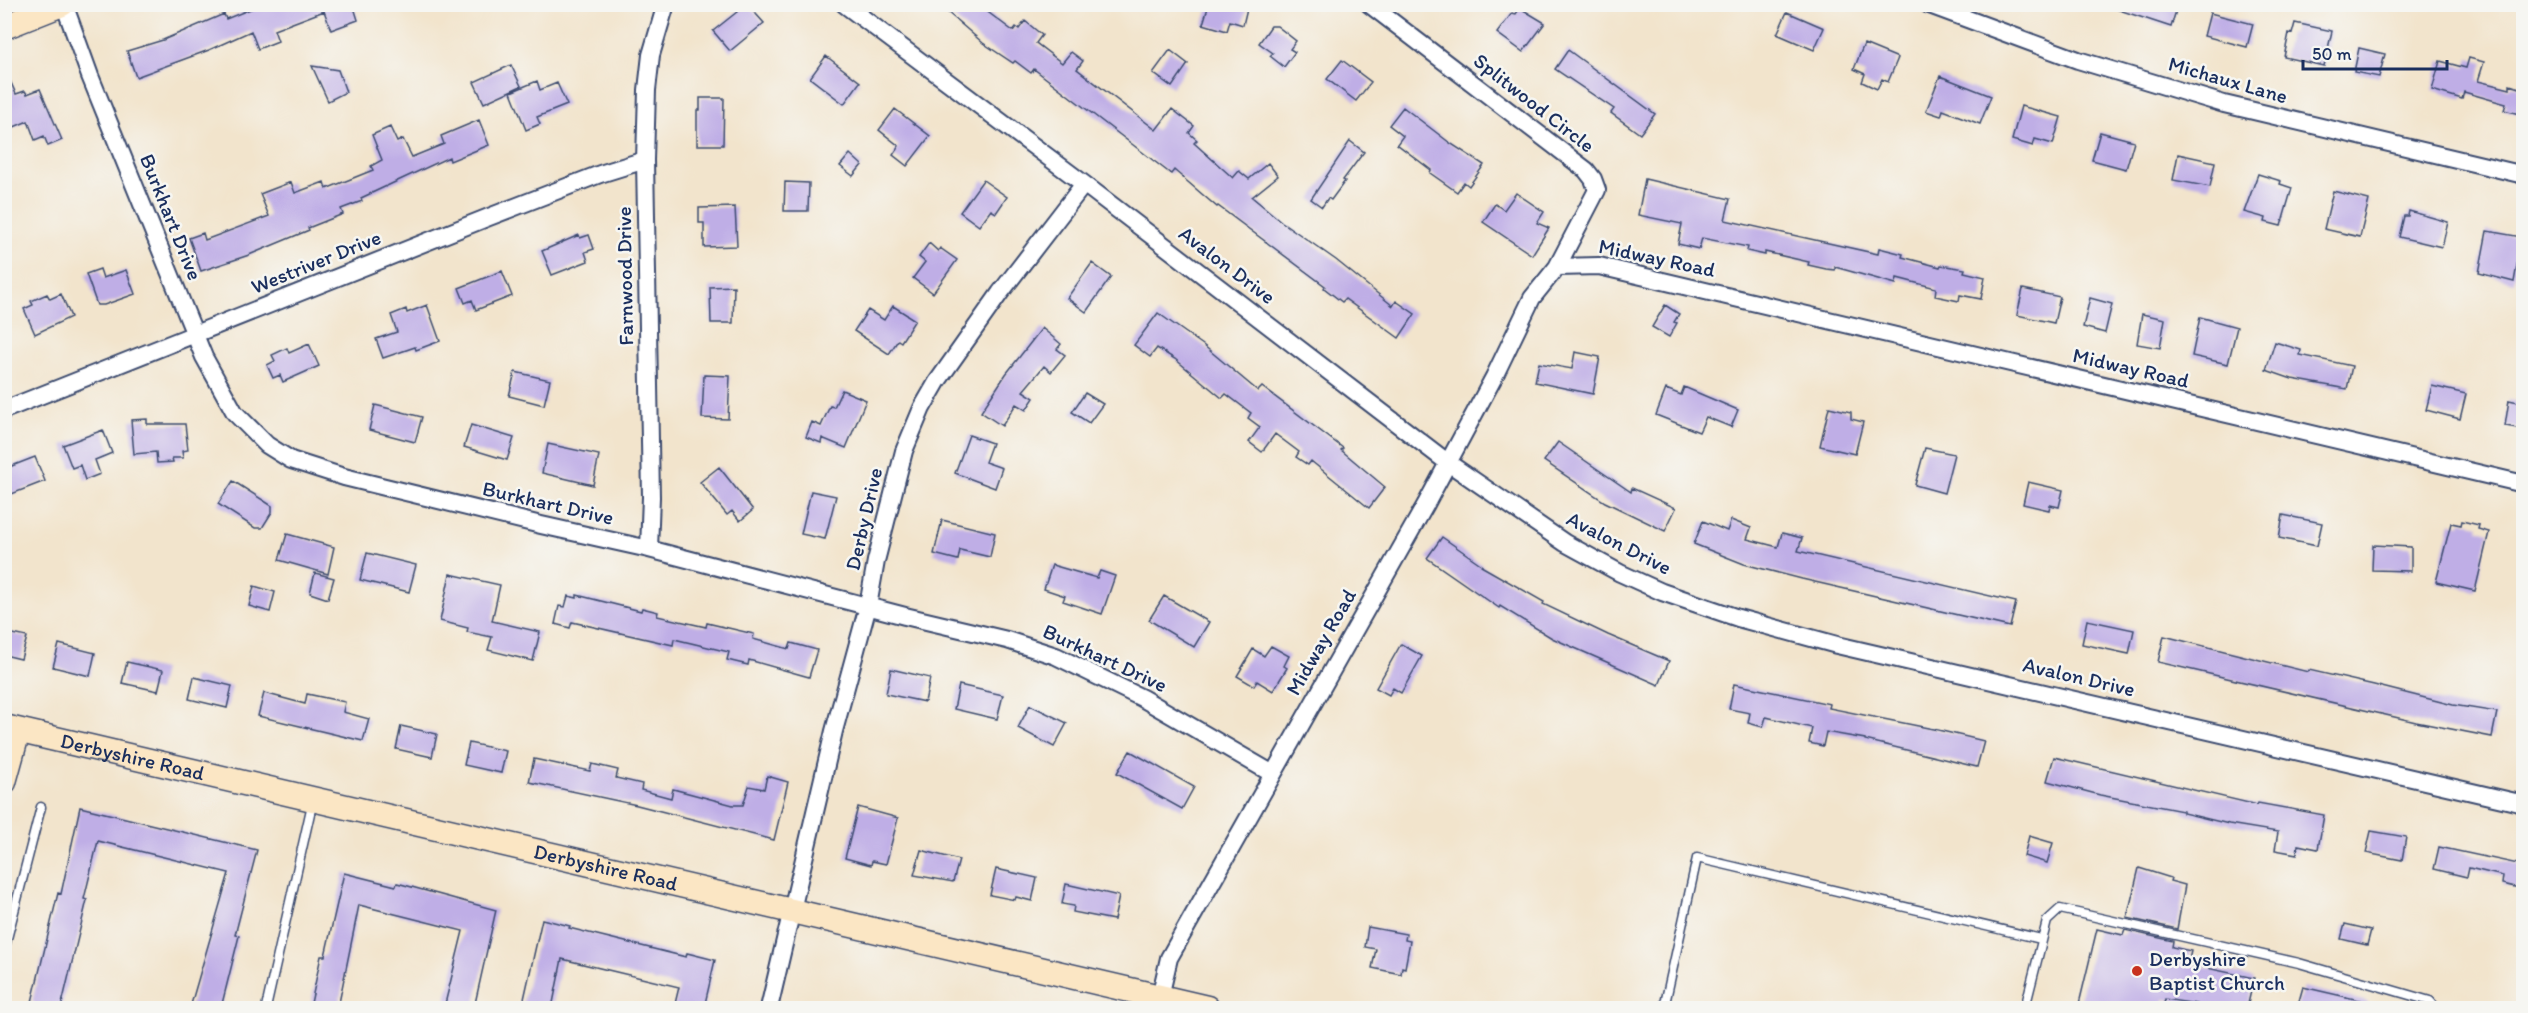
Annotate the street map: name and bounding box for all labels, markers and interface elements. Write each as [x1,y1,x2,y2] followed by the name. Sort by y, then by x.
[2303,33,2447,71] scale bar
[2312,43,2352,65] text: 50 m
[1469,48,1600,158] street label: Splitwood Circle
[2166,51,2291,108] street label: Michaux Lane
[135,150,208,284] street label: Burkhart Drive
[611,206,638,346] street label: Farnwood Drive
[1174,220,1280,309] street label: Avalon Drive
[247,224,384,299] street label: Westriver Drive
[1596,233,1718,282] street label: Midway Road
[2070,342,2192,393] street label: Midway Road
[840,465,887,573] street label: Derby Drive
[480,475,616,530] street label: Burkhart Drive
[1563,505,1676,580] street label: Avalon Drive
[1280,584,1361,699] street label: Midway Road
[1039,618,1171,697] street label: Burkhart Drive
[2021,651,2138,702] street label: Avalon Drive
[58,728,208,786] street label: Derbyshire Road
[531,838,681,896] street label: Derbyshire Road
[2149,946,2285,995] place label: Derbyshire Baptist Church
[2130,964,2144,978] marker: Derbyshire Baptist Church

